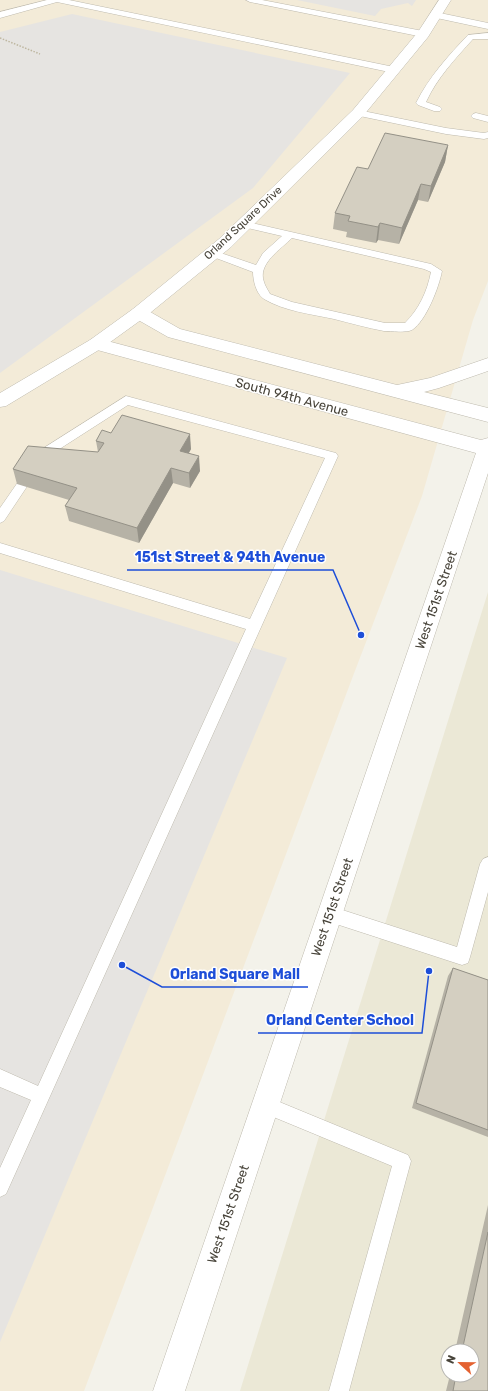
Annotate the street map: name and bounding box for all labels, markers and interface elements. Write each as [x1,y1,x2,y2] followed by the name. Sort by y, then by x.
[201,184,285,262] street label: Orland Square Drive
[234,375,350,419] street label: South 94th Avenue
[127,544,333,570] callout: 151st Street & 94th Avenue
[135,549,325,566] text: 151st Street & 94th Avenue
[412,549,460,651] street label: West 151st Street
[308,856,356,958] street label: West 151st Street
[162,961,308,987] callout: Orland Square Mall
[170,966,300,983] text: Orland Square Mall
[258,1007,422,1033] callout: Orland Center School
[266,1012,414,1029] text: Orland Center School
[204,1163,252,1265] street label: West 151st Street
[440,1343,480,1383] north arrow
[444,1353,459,1366] text: N

